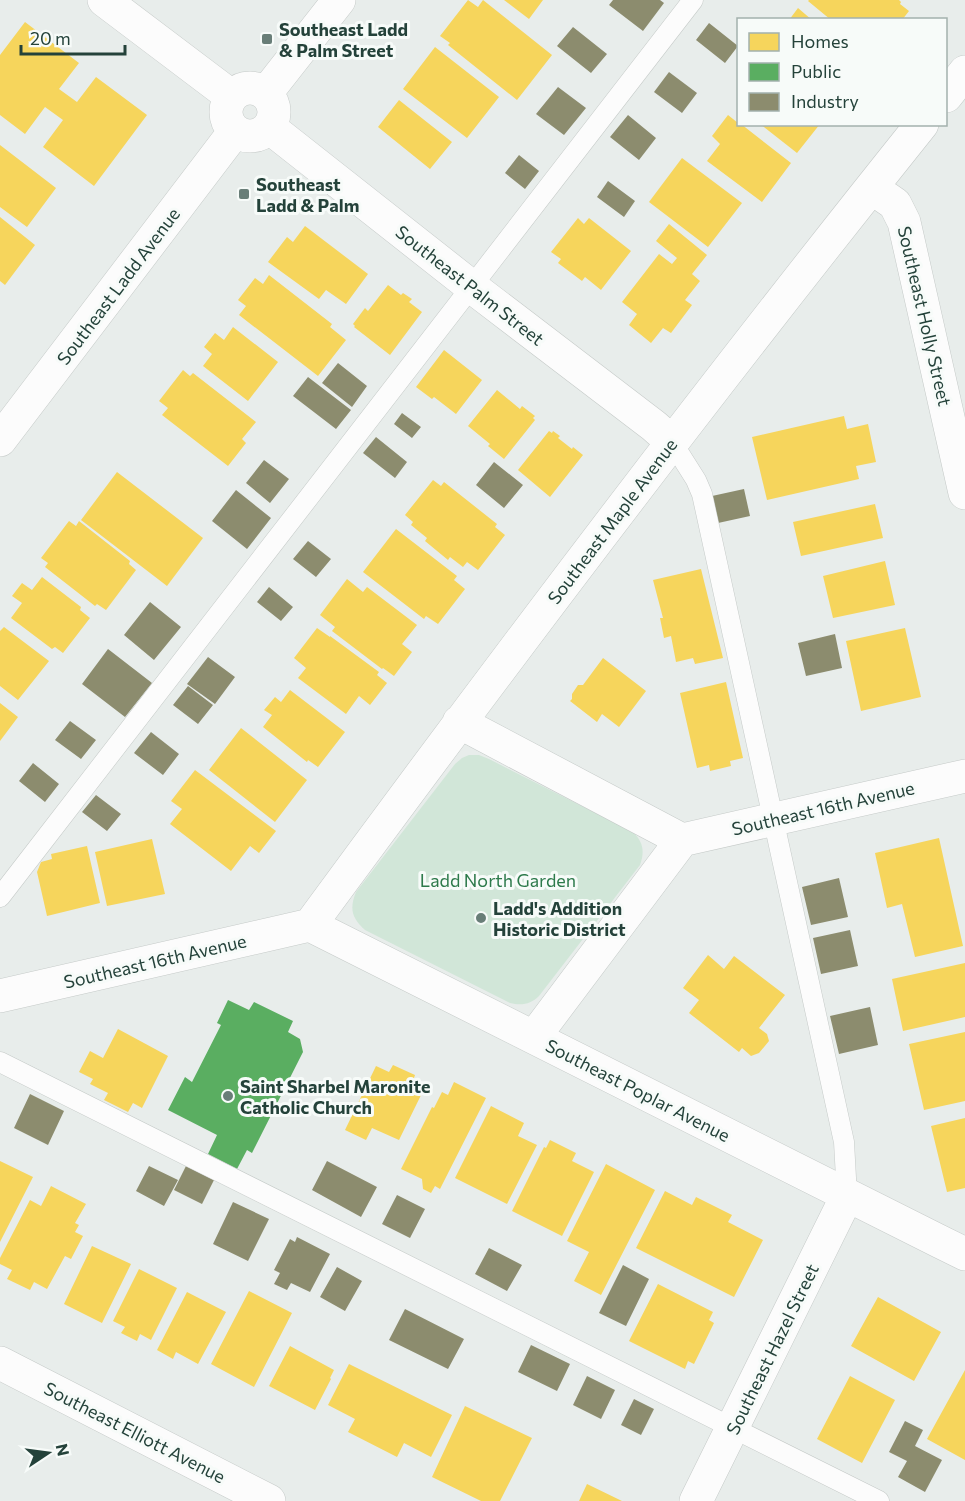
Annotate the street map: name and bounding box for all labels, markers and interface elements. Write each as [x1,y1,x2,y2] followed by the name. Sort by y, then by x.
[21,18,124,56] scale bar
[279,18,408,61] place label: Southeast Ladd & Palm Street
[737,18,947,126] legend
[30,27,71,49] text: 20 m
[791,30,849,52] text: Homes
[260,32,274,46] marker: Southeast Ladd & Palm Street
[791,60,841,82] text: Public
[791,90,859,112] text: Industry
[256,173,359,216] place label: Southeast Ladd & Palm
[237,187,251,201] marker: Southeast Ladd & Palm
[52,203,184,369] street label: Southeast Ladd Avenue
[391,220,549,350] street label: Southeast Palm Street
[894,224,956,408] street label: Southeast Holly Street
[543,434,681,608] street label: Southeast Maple Avenue
[730,776,916,840] street label: Southeast 16th Avenue
[420,869,576,891] park label: Ladd North Garden
[493,897,626,940] place label: Ladd's Addition Historic District
[474,911,488,925] marker: Ladd's Addition Historic District
[62,929,248,993] street label: Southeast 16th Avenue
[542,1034,734,1146] street label: Southeast Poplar Avenue
[240,1075,430,1118] place label: Saint Sharbel Maronite Catholic Church
[221,1089,235,1103] marker: Saint Sharbel Maronite Catholic Church
[721,1260,823,1438] street label: Southeast Hazel Street
[41,1377,229,1487] street label: Southeast Elliott Avenue
[18,1423,78,1483] north arrow
[52,1442,74,1457] text: N

